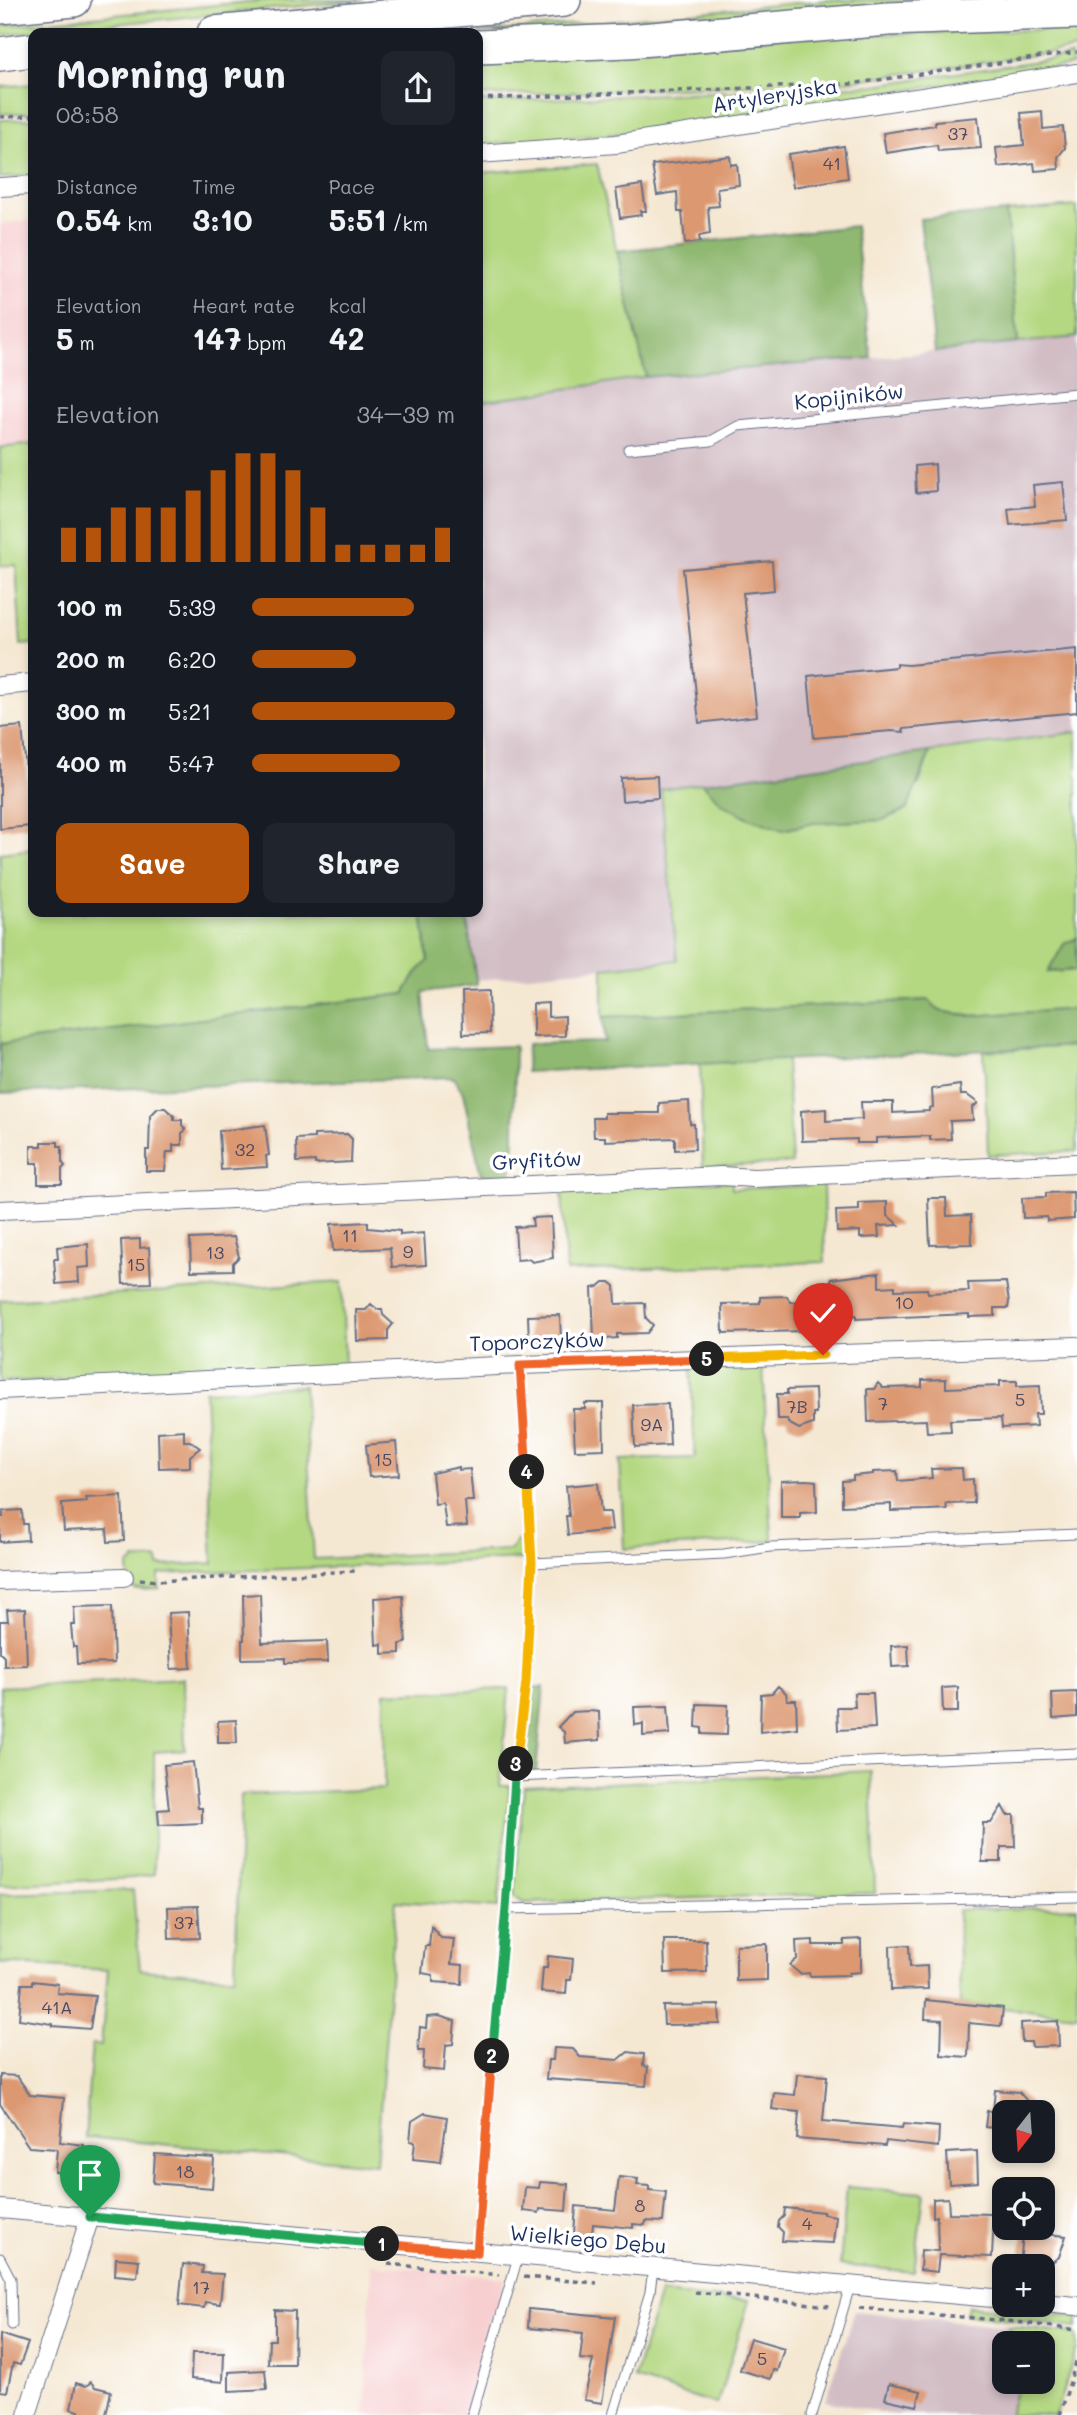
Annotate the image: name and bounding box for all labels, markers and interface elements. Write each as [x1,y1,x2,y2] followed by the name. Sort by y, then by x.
[56,48,286,98] text: Morning run
[381,51,455,125] button: share
[710,71,839,118] street label: Artyleryjska
[56,99,119,129] text: 08:58
[948,121,968,145] house number: 37
[823,151,841,175] house number: 41
[56,174,138,199] text: Distance
[192,174,236,199] text: Time
[329,174,375,199] text: Pace
[56,199,121,239] text: 0.54
[192,199,252,239] text: 3:10
[329,199,387,239] text: 5:51
[121,211,152,236] text: km
[387,211,428,236] text: /km
[56,293,141,318] text: Elevation
[192,293,295,318] text: Heart rate
[329,293,367,318] text: kcal
[56,318,74,358] text: 5
[192,318,241,358] text: 147
[329,318,364,358] text: 42
[74,330,95,355] text: m
[241,330,286,355] text: bpm
[793,376,905,415] street label: Kopijników
[56,399,159,429] text: Elevation
[356,399,455,429] text: 34–39 m
[56,592,122,622] text: 100 m
[168,592,216,622] text: 5:39
[56,644,125,674] text: 200 m
[168,644,216,674] text: 6:20
[56,696,126,726] text: 300 m
[168,696,212,726] text: 5:21
[56,748,127,778] text: 400 m
[168,748,215,778] text: 5:47
[56,823,249,903] button: Save
[263,823,455,903] button: Share
[235,1137,255,1161] house number: 32
[491,1144,582,1175] street label: Gryfitów
[342,1223,358,1247] house number: 11
[403,1239,414,1263] house number: 9
[206,1240,224,1264] house number: 13
[127,1252,145,1276] house number: 15
[793,1283,853,1355] pin
[894,1290,914,1314] house number: 10
[804,1294,842,1332] icon: check
[469,1325,605,1356] street label: Toporczyków
[690,1342,724,1376] pin: 5
[701,1346,712,1371] text: 5
[1015,1387,1025,1411] house number: 5
[878,1391,888,1415] house number: 7
[786,1394,808,1418] house number: 7B
[640,1412,664,1436] house number: 9A
[374,1447,392,1471] house number: 15
[510,1454,544,1490] pin: 4
[520,1459,533,1484] text: 4
[498,1746,534,1782] pin: 3
[510,1751,521,1776] text: 3
[174,1910,194,1934] house number: 37
[41,1995,73,2019] house number: 41A
[475,2038,510,2074] pin: 2
[486,2043,497,2068] text: 2
[992,2100,1055,2163] north arrow
[992,2100,1055,2394] map controls
[60,2145,120,2217] pin
[71,2156,109,2194] icon: arrive
[176,2159,195,2183] house number: 18
[992,2177,1055,2240] button: locate
[635,2193,646,2217] house number: 8
[802,2211,813,2235] house number: 4
[509,2218,668,2259] street label: Wielkiego Dębu
[364,2226,400,2262] pin: 1
[377,2231,386,2256] text: 1
[992,2254,1055,2317] button: +
[192,2275,210,2299] house number: 17
[992,2331,1055,2394] button: −
[757,2346,767,2370] house number: 5

